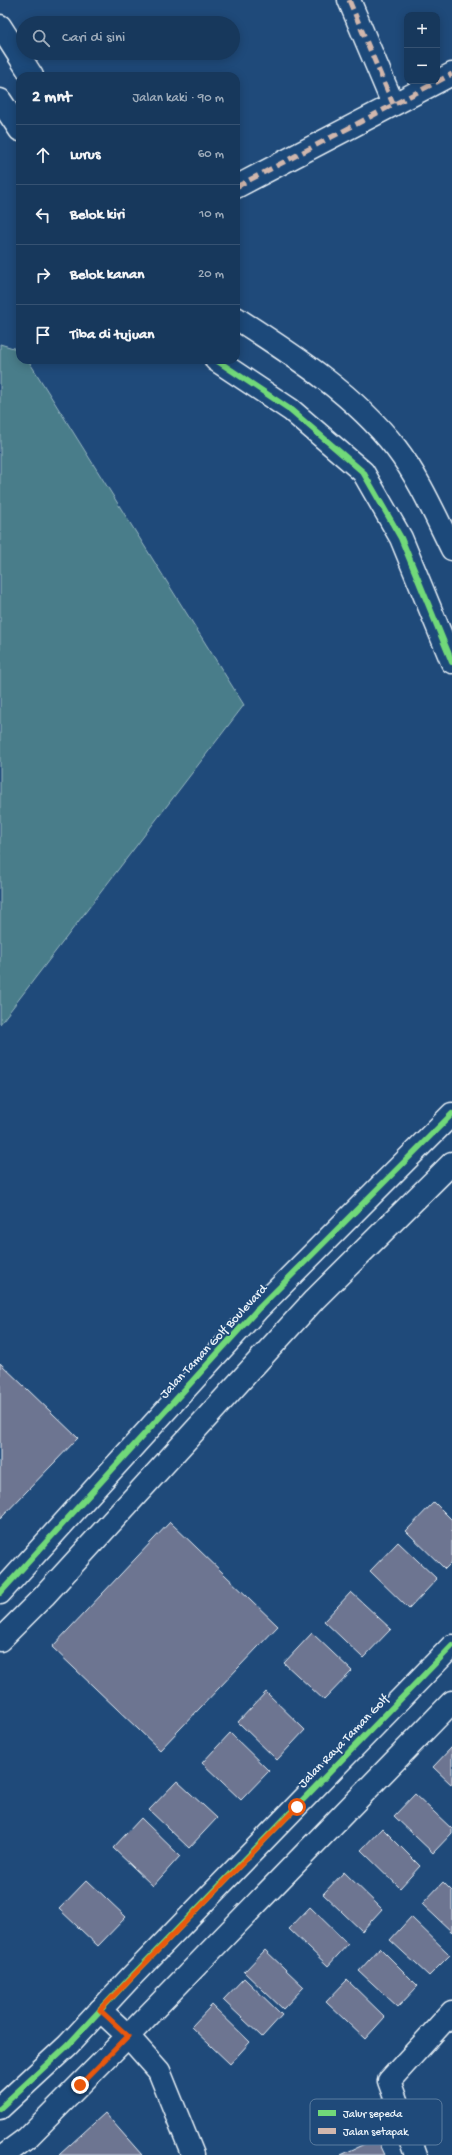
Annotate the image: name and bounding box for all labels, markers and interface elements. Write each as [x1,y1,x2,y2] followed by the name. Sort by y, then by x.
[404,12,440,84] map controls
[404,12,440,48] button: +
[16,16,240,60] search box
[30,27,52,49] icon: search
[62,29,125,47] text: Cari di sini
[404,48,440,84] button: −
[32,88,71,108] text: 2 mnt
[132,91,224,106] text: Jalan kaki · 90 m
[32,144,54,166] icon: ahead
[70,146,100,164] text: Lurus
[198,147,224,162] text: 60 m
[32,204,54,226] icon: left
[70,206,125,224] text: Belok kiri
[199,207,224,222] text: 10 m
[32,264,54,286] icon: right
[70,266,144,284] text: Belok kanan
[198,267,224,282] text: 20 m
[32,324,54,346] icon: arrive
[70,326,154,344] text: Tiba di tujuan
[157,1281,272,1402] street label: Jalan Taman Golf Boulevard
[296,1692,393,1792] street label: Jalan Raya Taman Golf
[288,1798,306,1816] route start
[71,2076,89,2094] route end
[310,2099,442,2145] legend
[343,2109,403,2121] text: Jalur sepeda
[343,2127,409,2139] text: Jalan setapak

